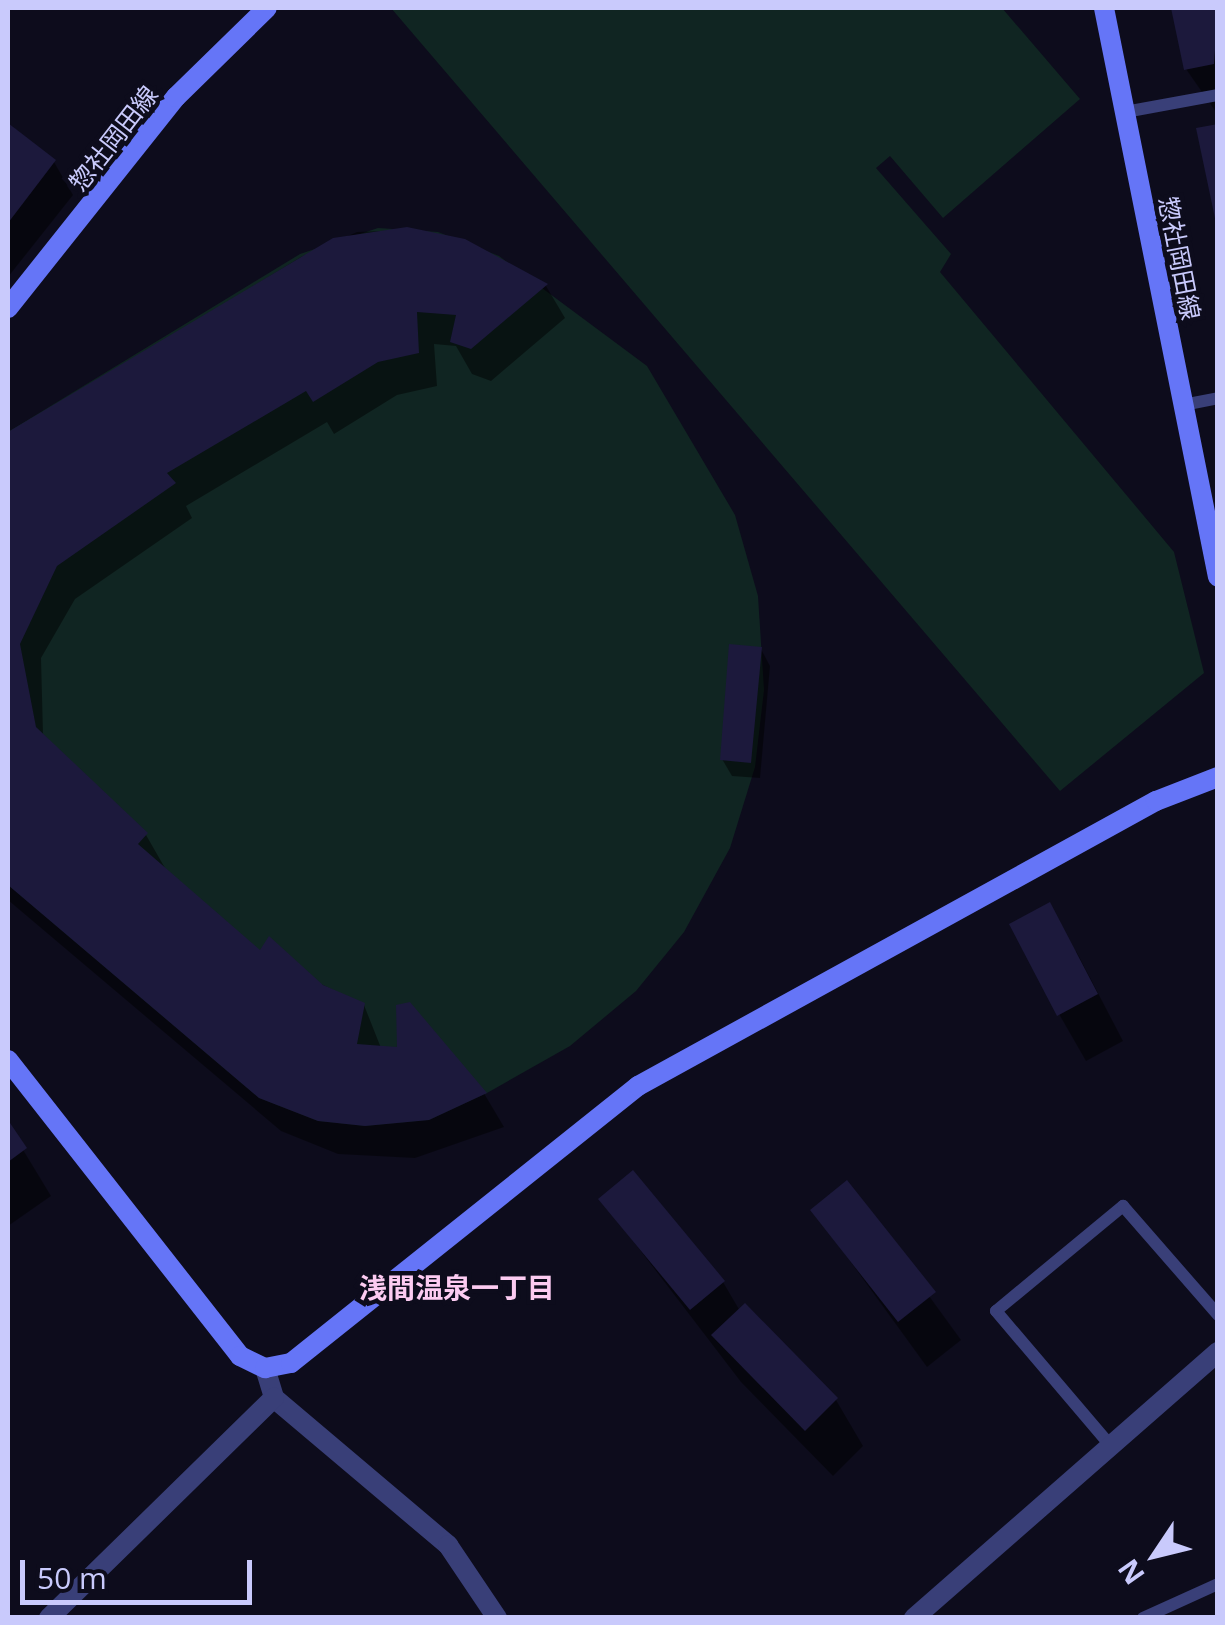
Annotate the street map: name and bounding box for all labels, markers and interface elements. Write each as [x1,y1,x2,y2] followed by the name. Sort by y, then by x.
[63,80,163,196] street label: 惣社岡田線
[1153,194,1207,322] street label: 惣社岡田線
[359,1270,555,1304] district label: 浅間温泉一丁目
[1105,1505,1205,1605] north arrow
[25,1540,258,1602] scale bar
[1108,1552,1153,1592] text: N
[37,1557,107,1598] text: 50 m

